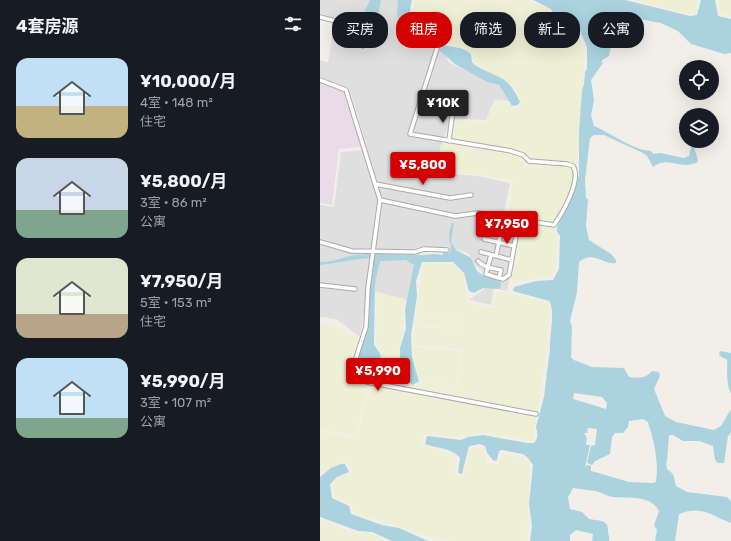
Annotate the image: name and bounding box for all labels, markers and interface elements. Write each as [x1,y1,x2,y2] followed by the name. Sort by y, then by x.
[332,12,388,48] chip: 买房
[396,12,452,48] chip: 租房
[460,12,516,48] chip: 筛选
[524,12,580,48] chip: 新上
[588,12,644,48] chip: 公寓
[282,13,304,35] icon: filters
[16,16,79,36] text: 4套房源
[679,60,719,148] map controls
[679,60,719,100] button: locate
[140,71,237,91] text: ¥10,000/月
[48,74,96,122] icon: home
[419,90,467,124] pin: ¥10K
[140,95,213,110] text: 4室 · 148 m²
[427,95,459,110] text: ¥10K
[679,108,719,148] button: layers
[140,114,166,129] text: 住宅
[390,152,456,186] pin: ¥5,800
[399,157,447,172] text: ¥5,800
[140,171,228,191] text: ¥5,800/月
[48,174,96,222] icon: home
[140,195,207,210] text: 3室 · 86 m²
[474,211,540,245] pin: ¥7,950
[140,214,166,229] text: 公寓
[485,216,529,231] text: ¥7,950
[140,271,224,291] text: ¥7,950/月
[48,274,96,322] icon: home
[140,295,212,310] text: 5室 · 153 m²
[140,314,166,329] text: 住宅
[345,358,411,392] pin: ¥5,990
[355,363,401,378] text: ¥5,990
[140,371,226,391] text: ¥5,990/月
[48,374,96,422] icon: home
[140,395,211,410] text: 3室 · 107 m²
[140,414,166,429] text: 公寓

